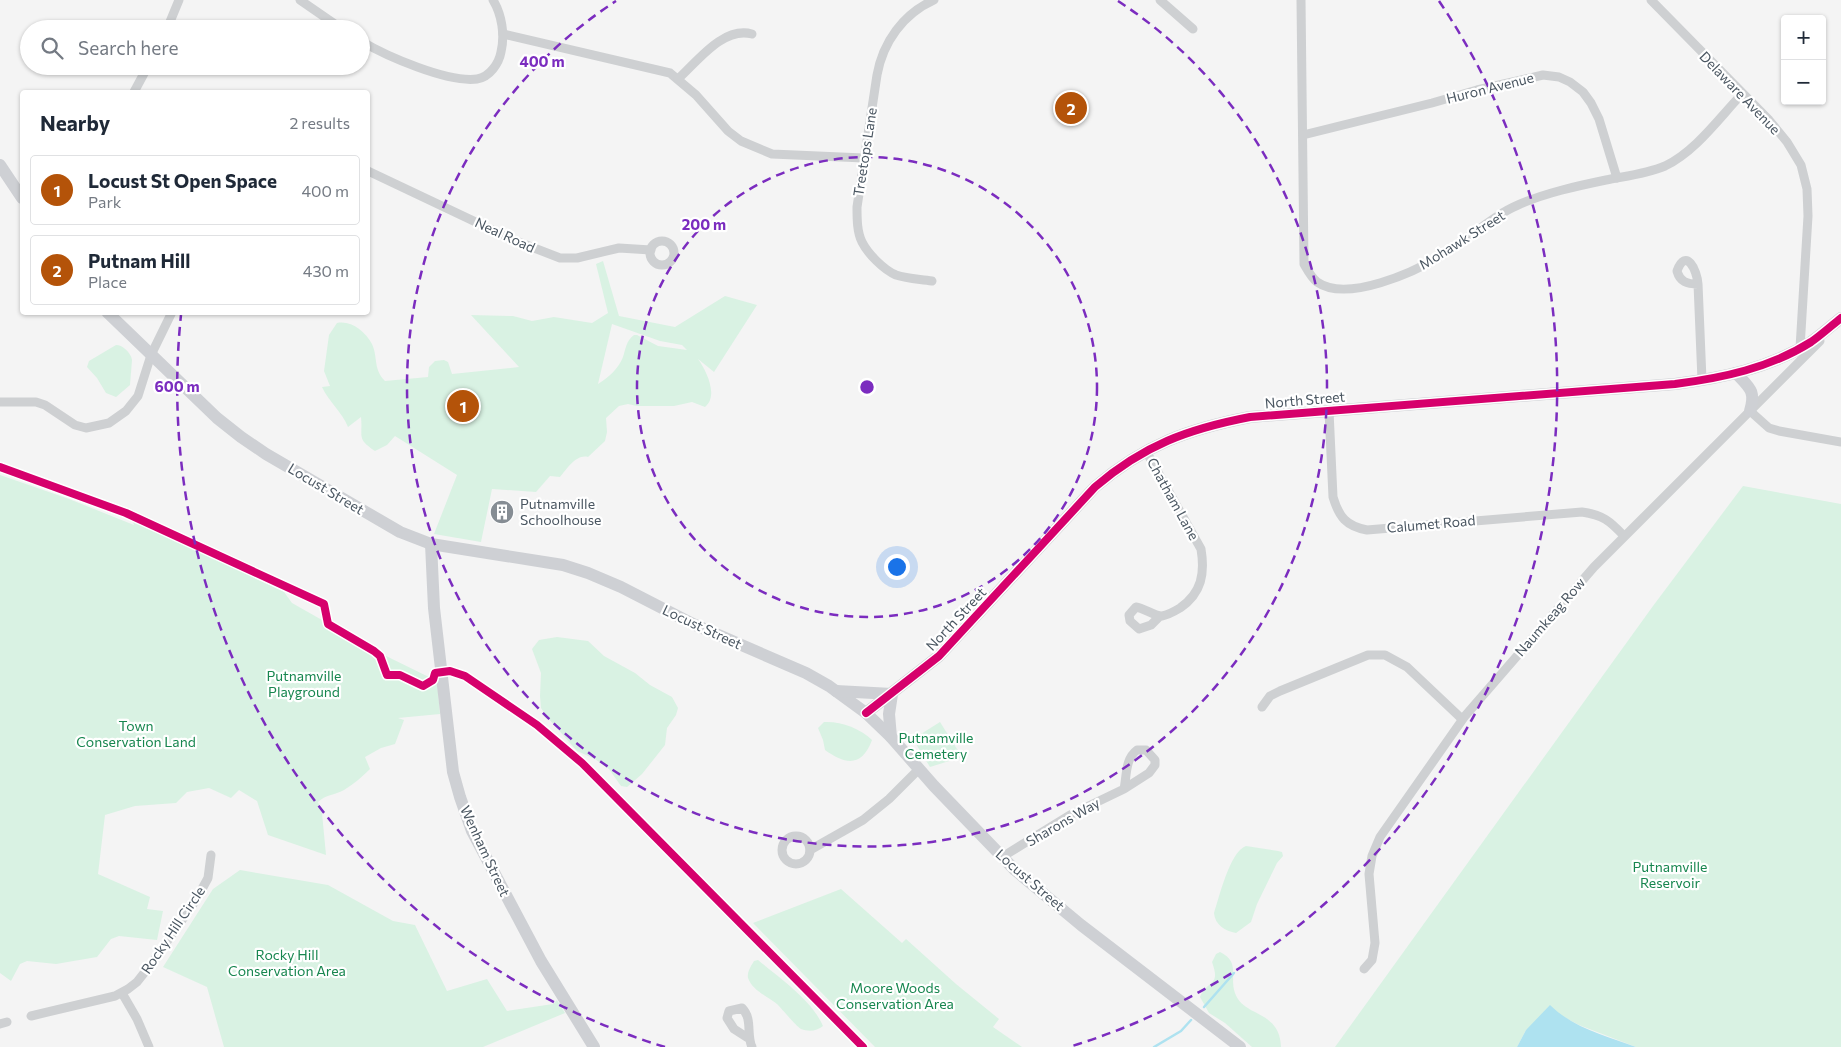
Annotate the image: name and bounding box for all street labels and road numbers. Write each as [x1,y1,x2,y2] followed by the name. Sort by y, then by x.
[1696,48,1784,138] street label: Delaware Avenue
[1444,68,1535,107] street label: Huron Avenue
[849,106,880,198] street label: Treetops Lane
[1416,206,1508,273] street label: Mohawk Street
[473,213,538,256] street label: Neal Road
[1264,388,1346,411] street label: North Street
[1144,455,1203,543] street label: Chatham Lane
[285,459,367,518] street label: Locust Street
[1386,511,1476,536] street label: Calumet Road
[1511,574,1588,659] street label: Naumkeag Row
[922,583,989,654] street label: North Street
[660,601,745,652] street label: Locust Street
[1023,794,1103,850] street label: Sharons Way
[457,803,514,899] street label: Wenham Street
[993,845,1068,914] street label: Locust Street
[137,883,208,977] street label: Rocky Hill Circle

